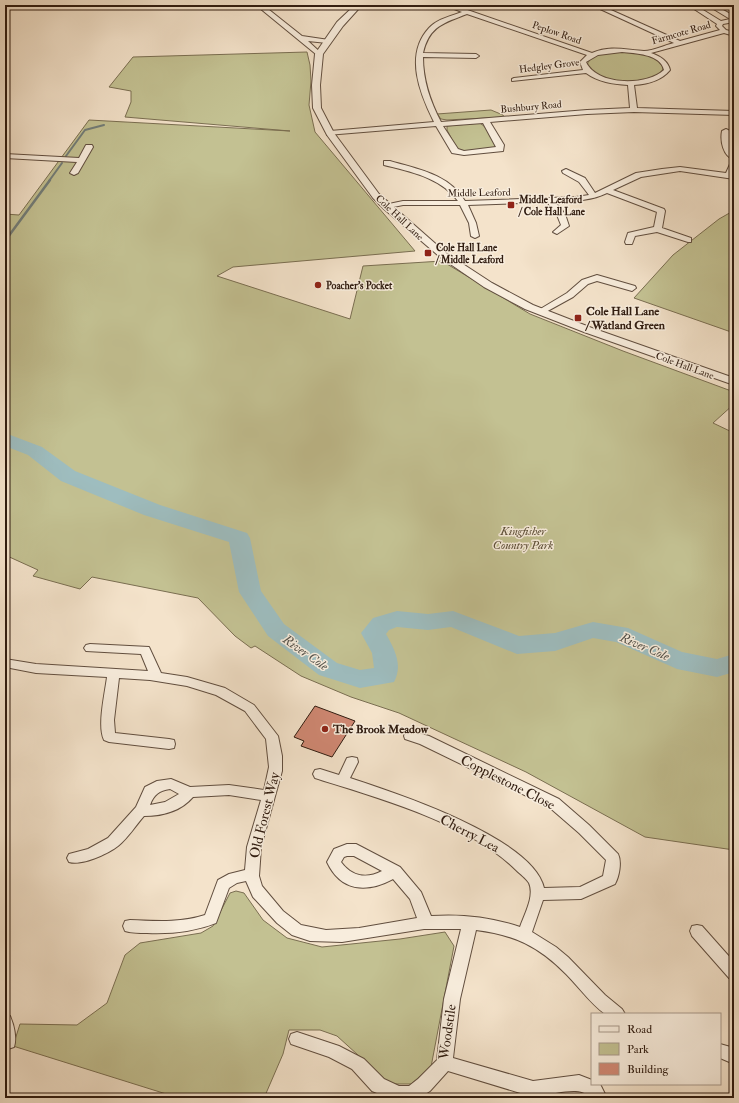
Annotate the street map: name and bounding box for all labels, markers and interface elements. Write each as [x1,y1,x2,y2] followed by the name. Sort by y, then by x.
[530,19,583,48] street label: Peplow Road
[650,19,712,47] street label: Farmcote Road
[518,56,580,77] street label: Hedgley Grove
[500,98,562,117] street label: Bushbury Road
[447,186,511,200] street label: Middle Leaford
[373,192,426,243] street label: Cole Hall Lane
[518,194,586,218] place label: Middle Leaford / Cole Hall Lane
[506,200,516,210] marker: Middle Leaford / Cole Hall Lane
[435,242,504,266] place label: Cole Hall Lane / Middle Leaford
[423,248,433,258] marker: Cole Hall Lane / Middle Leaford
[313,280,323,290] marker: Poacher's Pocket
[326,280,393,292] place label: Poacher's Pocket
[585,304,666,333] place label: Cole Hall Lane / Watland Green
[573,313,583,323] marker: Cole Hall Lane / Watland Green
[654,350,715,382] street label: Cole Hall Lane
[493,524,553,553] park label: Kingfisher Country Park
[617,629,672,665] water label: River Cole
[279,631,332,675] water label: River Cole
[332,722,429,737] place label: The Brook Meadow
[320,724,330,734] marker: The Brook Meadow
[457,751,558,815] street label: Copplestone Close
[246,770,285,860] street label: Old Forest Way
[437,811,503,857] street label: Cherry Lea
[435,1003,460,1062] street label: Woodstile
[591,1013,721,1085] legend
[627,1022,652,1037] text: Road
[627,1042,649,1057] text: Park
[627,1062,670,1077] text: Building

